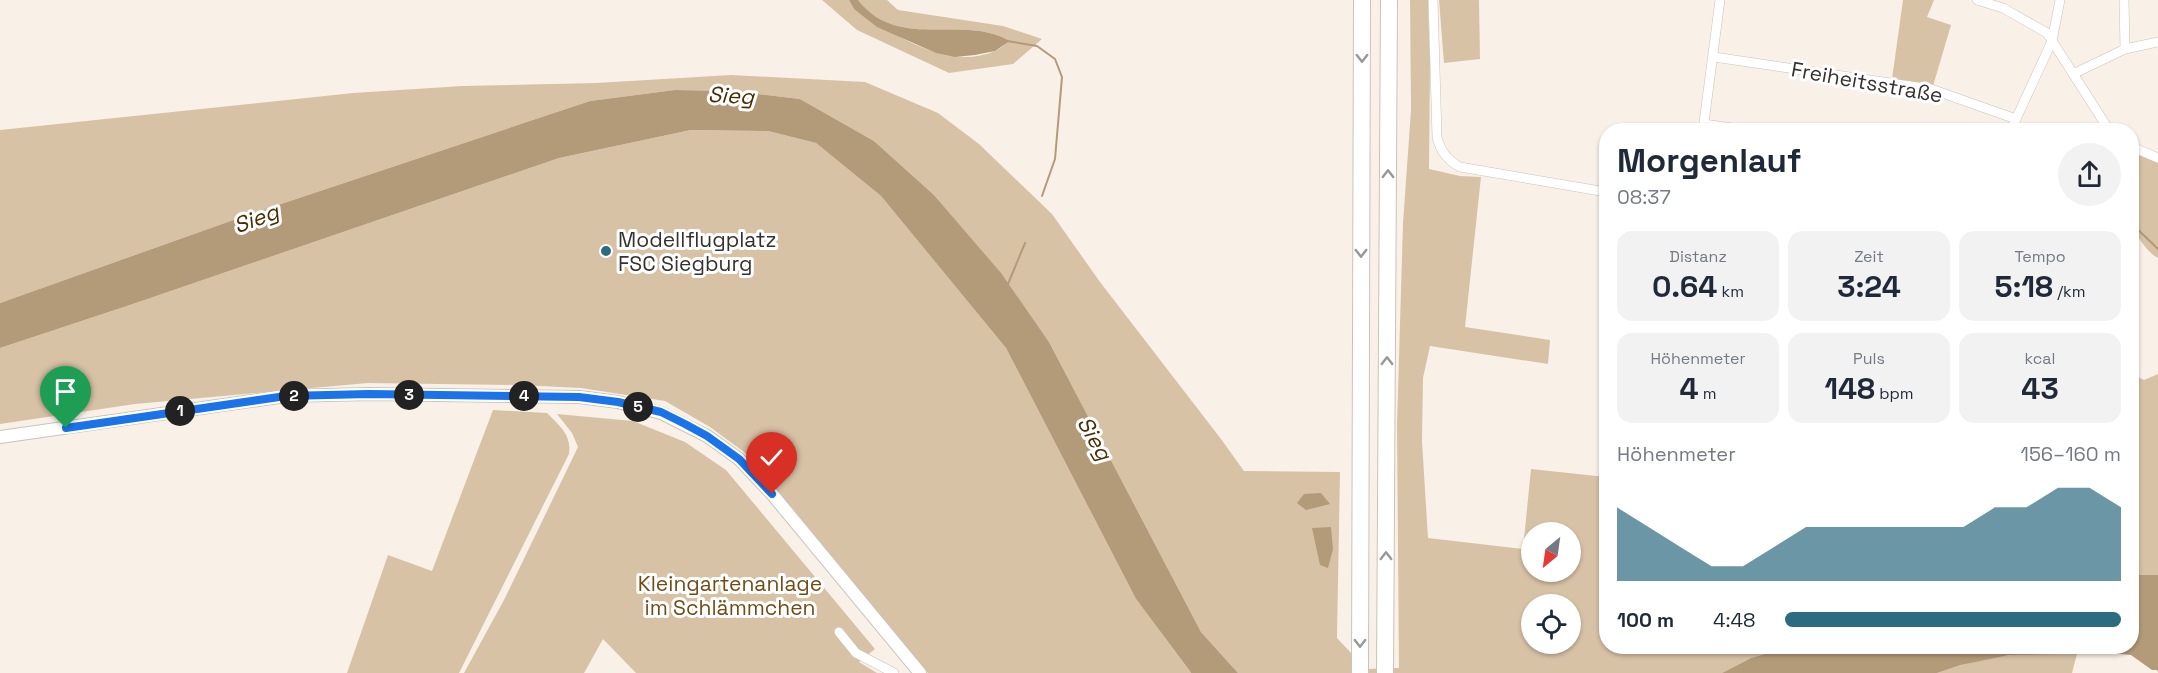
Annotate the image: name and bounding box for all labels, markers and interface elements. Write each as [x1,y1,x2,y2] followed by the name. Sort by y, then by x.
[1356,54,1368,63] one-way arrow
[1789,55,1945,109] street label: Freiheitsstraße
[707,80,756,110] water label: Sieg
[1617,140,1801,182] text: Morgenlauf
[2058,143,2121,206] button: share
[1382,169,1394,178] one-way arrow
[1617,184,1671,210] text: 08:37
[230,197,283,239] water label: Sieg
[618,226,776,277] place label: Modellflugplatz FSC Siegburg
[599,244,613,258] marker: Modellflugplatz FSC Siegburg
[1669,246,1727,267] text: Distanz
[1854,246,1884,267] text: Zeit
[2014,246,2066,267] text: Tempo
[1355,249,1367,258] one-way arrow
[1652,267,1717,306] text: 0.64
[1837,267,1901,306] text: 3:24
[1995,267,2053,306] text: 5:18
[1717,281,1744,302] text: km
[2053,281,2085,302] text: /km
[1651,348,1745,369] text: Höhenmeter
[1853,348,1885,369] text: Puls
[2025,348,2055,369] text: kcal
[1381,356,1393,365] one-way arrow
[40,366,91,428] pin
[1680,369,1699,408] text: 4
[1824,369,1875,408] text: 148
[2021,369,2059,408] text: 43
[49,375,82,408] icon: arrive
[394,380,424,410] pin: 3
[279,381,309,411] pin: 2
[509,381,539,411] pin: 4
[1699,383,1716,404] text: m
[1875,383,1914,404] text: bpm
[404,384,414,405] text: 3
[289,385,299,406] text: 2
[519,385,529,406] text: 4
[623,392,653,422] pin: 5
[165,396,195,426] pin: 1
[633,396,643,417] text: 5
[176,400,184,421] text: 1
[1071,411,1119,466] water label: Sieg
[746,432,797,494] pin
[755,441,788,474] icon: check
[1617,441,1736,467] text: Höhenmeter
[2021,441,2121,467] text: 156–160 m
[1521,522,1581,582] north arrow
[1521,522,1581,654] map controls
[1380,551,1392,560] one-way arrow
[638,570,822,621] park label: Kleingartenanlage im Schlämmchen
[1521,594,1581,654] button: locate
[1617,607,1674,633] text: 100 m
[1713,607,1756,633] text: 4:48
[1354,639,1366,648] one-way arrow

